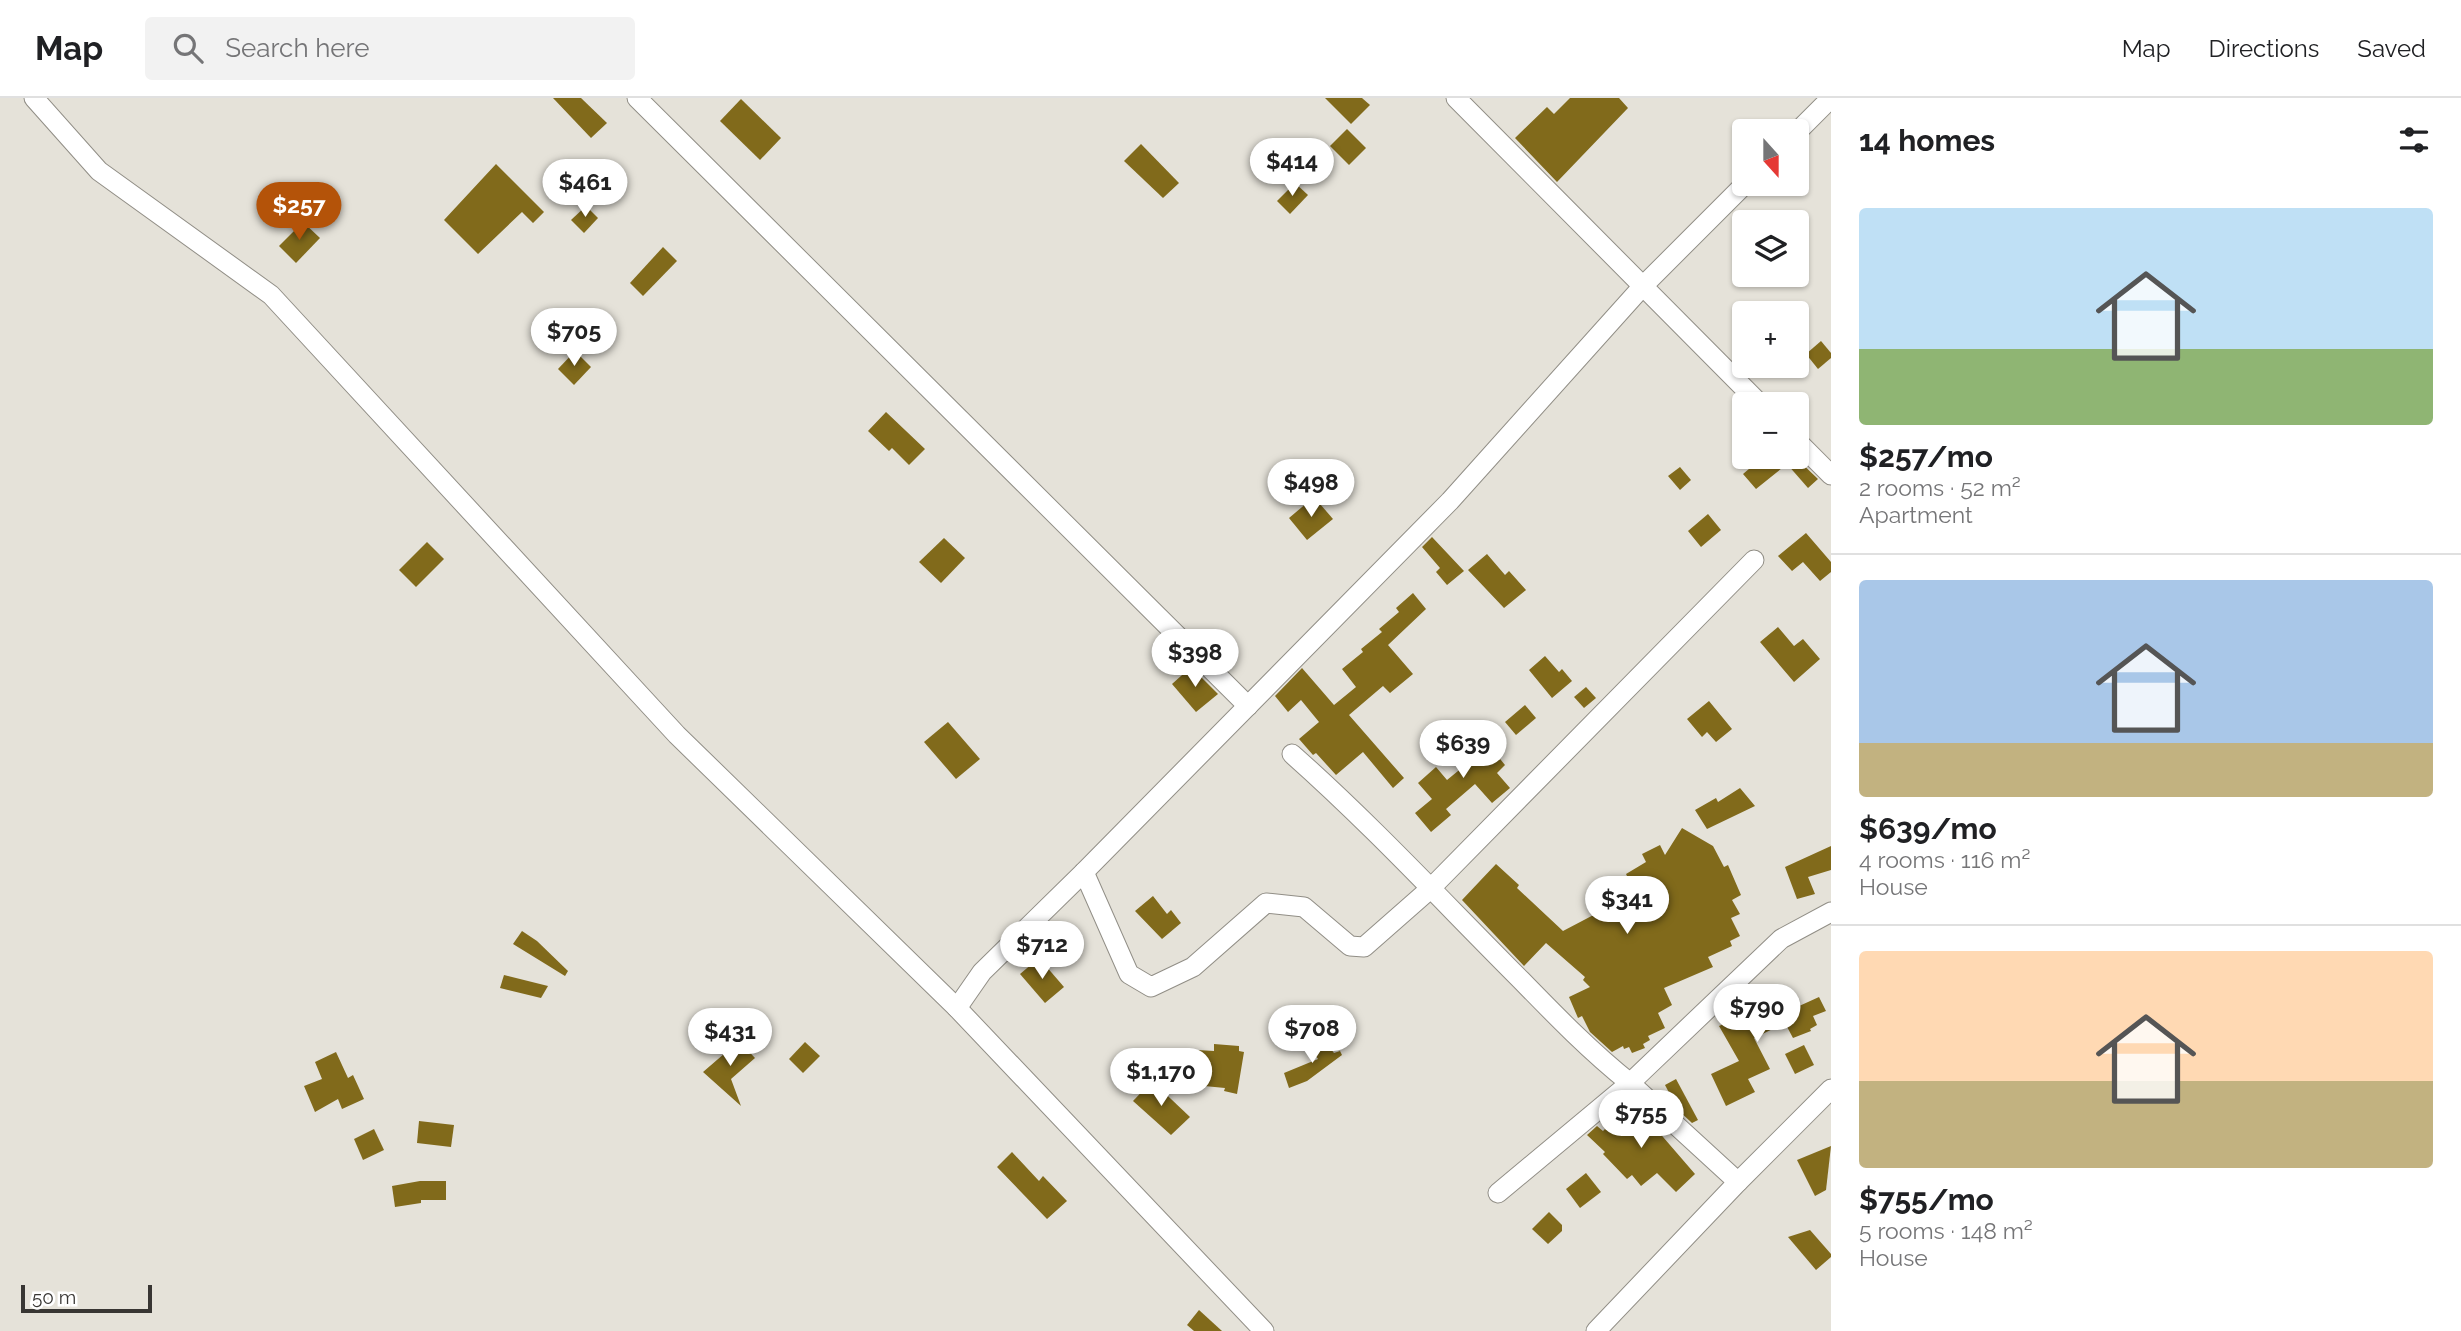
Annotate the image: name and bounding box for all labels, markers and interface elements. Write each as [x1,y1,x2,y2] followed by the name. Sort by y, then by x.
[145,17,635,80] search box
[35,29,103,68] text: Map
[169,29,207,67] icon: search
[225,33,370,63] text: Search here
[2122,34,2171,63] text: Map
[2209,34,2319,63] text: Directions
[2357,34,2426,63] text: Saved
[1732,119,1810,196] north arrow
[1732,119,1809,469] map controls
[2395,121,2433,159] icon: filters
[1859,123,1995,158] text: 14 homes
[1251,139,1333,198] pin: $414
[1266,147,1318,174] text: $414
[544,159,626,219] pin: $461
[558,168,612,195] text: $461
[258,183,340,242] pin: $257
[272,191,326,218] text: $257
[1732,210,1809,287] button: layers
[2083,253,2209,379] icon: home
[1732,301,1809,378] button: +
[533,308,615,368] pin: $705
[547,317,601,344] text: $705
[1732,392,1809,469] button: −
[1859,439,1993,474] text: $257/mo
[1270,460,1352,519] pin: $498
[1283,468,1339,495] text: $498
[1859,474,2021,501] text: 2 rooms · 52 m²
[1859,501,1973,528] text: Apartment
[2083,625,2209,751] icon: home
[1154,630,1236,689] pin: $398
[1168,638,1222,665] text: $398
[1422,720,1504,780] pin: $639
[1436,729,1490,756] text: $639
[1859,811,1997,846] text: $639/mo
[1859,846,2030,873] text: 4 rooms · 116 m²
[1859,873,1928,900] text: House
[1586,876,1668,936] pin: $341
[1601,885,1653,912] text: $341
[1001,922,1083,981] pin: $712
[1016,930,1068,957] text: $712
[1716,984,1798,1044] pin: $790
[1729,993,1785,1020] text: $790
[2083,996,2209,1122] icon: home
[1271,1006,1353,1065] pin: $708
[689,1009,771,1068] pin: $431
[1284,1014,1340,1041] text: $708
[704,1017,756,1044] text: $431
[1104,1048,1218,1108] pin: $1,170
[1126,1057,1196,1084] text: $1,170
[1600,1090,1682,1150] pin: $755
[1615,1099,1667,1126] text: $755
[1859,1182,1994,1217] text: $755/mo
[1859,1217,2033,1244] text: 5 rooms · 148 m²
[1859,1244,1928,1271] text: House
[21,1282,152,1314] scale bar
[32,1286,76,1308] text: 50 m

